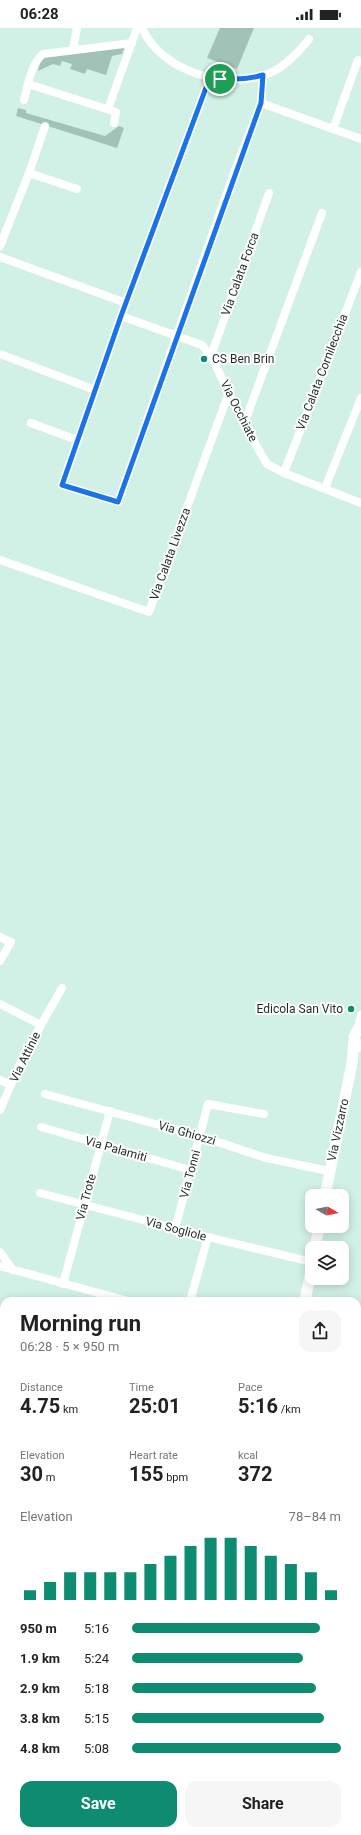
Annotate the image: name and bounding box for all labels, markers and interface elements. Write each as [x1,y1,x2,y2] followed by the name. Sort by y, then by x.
[20,5,59,23] text: 06:28
[203,62,237,96] pin
[209,68,231,90] icon: arrive
[218,231,262,317] street label: Via Calata Forca
[293,312,351,432] street label: Via Calata Cornilecchia
[212,352,274,366] place label: CS Ben Brin
[199,354,209,364] marker: CS Ben Brin
[218,378,260,444] street label: Via Occhiate
[147,506,193,602] street label: Via Calata Livezza
[257,1002,343,1016] place label: Edicola San Vito
[346,1004,356,1014] marker: Edicola San Vito
[7,1029,43,1085] street label: Via Attinie
[325,1097,352,1163] street label: Via Vizzarro
[157,1118,218,1148] street label: Via Ghiozzi
[83,1133,149,1165] street label: Via Palamiti
[177,1148,203,1200] street label: Via Tonni
[73,1172,99,1222] street label: Via Trote
[305,1189,349,1233] north arrow
[305,1189,349,1285] map controls
[144,1214,208,1244] street label: Via Sogliole
[305,1241,349,1285] button: layers
[299,1310,341,1352] button: share
[20,1311,141,1336] text: Morning run
[20,1339,119,1354] text: 06:28 · 5 × 950 m
[20,1381,63,1394] text: Distance
[129,1381,154,1394] text: Time
[238,1381,262,1394] text: Pace
[20,1394,60,1418] text: 4.75
[129,1394,181,1418] text: 25:01
[238,1394,278,1418] text: 5:16
[60,1403,78,1416] text: km
[278,1403,301,1416] text: /km
[20,1449,65,1462] text: Elevation
[129,1449,178,1462] text: Heart rate
[238,1449,258,1462] text: kcal
[20,1462,43,1486] text: 30
[129,1462,163,1486] text: 155
[238,1462,272,1486] text: 372
[43,1471,55,1484] text: m
[163,1471,188,1484] text: bpm
[20,1509,73,1524] text: Elevation
[289,1509,341,1524] text: 78–84 m
[20,1621,57,1636] text: 950 m
[84,1621,109,1636] text: 5:16
[20,1651,60,1666] text: 1.9 km
[84,1651,109,1666] text: 5:24
[20,1681,60,1696] text: 2.9 km
[84,1681,109,1696] text: 5:18
[20,1711,60,1726] text: 3.8 km
[84,1711,109,1726] text: 5:15
[20,1741,60,1756] text: 4.8 km
[84,1741,109,1756] text: 5:08
[20,1781,177,1827] button: Save
[185,1781,341,1827] button: Share

